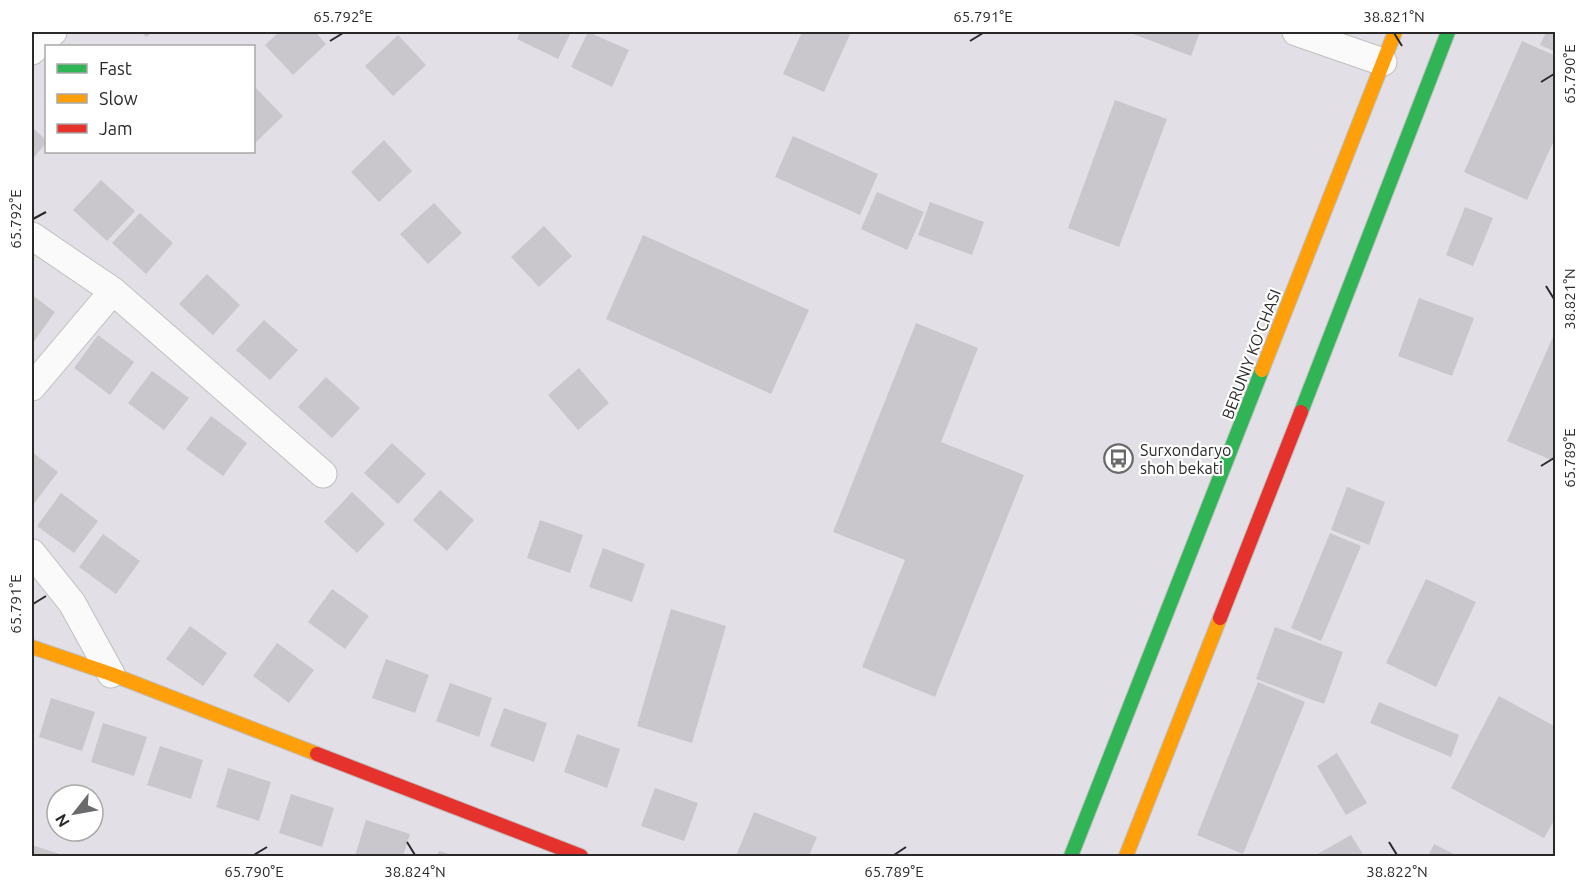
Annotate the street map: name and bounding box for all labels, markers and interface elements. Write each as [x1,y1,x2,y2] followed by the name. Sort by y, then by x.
[313,8,373,25] text: 65.792°E
[953,8,1013,25] text: 65.791°E
[1363,8,1425,25] text: 38.821°N
[1561,44,1578,104] text: 65.790°E
[45,45,255,153] legend
[99,58,132,78] text: Fast
[99,88,138,108] text: Slow
[99,118,133,138] text: Jam
[7,189,24,249] text: 65.792°E
[1561,268,1578,330] text: 38.821°N
[1218,286,1284,422] street label: BERUNIY KO'CHASI
[1561,428,1578,488] text: 65.789°E
[1140,441,1231,477] place label: Surxondaryo shoh bekati
[1103,443,1135,475] bus stop icon: Surxondaryo shoh bekati
[7,574,24,634] text: 65.791°E
[45,783,105,843] north arrow
[51,811,73,830] text: N
[224,863,284,880] text: 65.790°E
[384,863,446,880] text: 38.824°N
[864,863,924,880] text: 65.789°E
[1366,863,1428,880] text: 38.822°N

